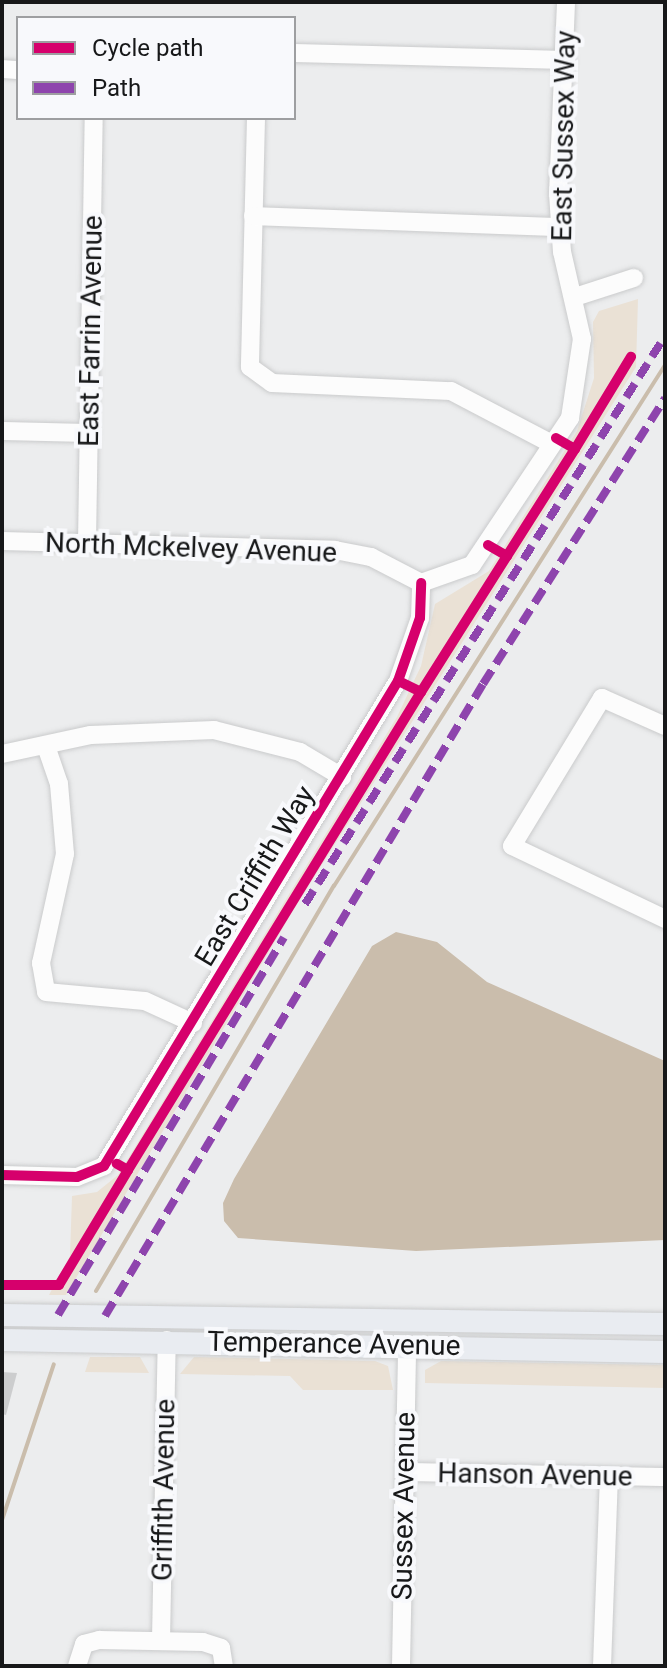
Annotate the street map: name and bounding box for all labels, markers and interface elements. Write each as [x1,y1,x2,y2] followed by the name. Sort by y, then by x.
[16,16,296,120] legend
[545,30,583,242] street label: East Sussex Way
[92,34,204,62] text: Cycle path
[92,74,141,102] text: Path
[72,215,110,447] street label: East Farrin Avenue
[44,526,338,570] street label: North Mckelvey Avenue
[188,780,322,972] street label: East Criffith Way
[207,1325,461,1363] street label: Temperance Avenue
[146,1399,182,1581] street label: Griffith Avenue
[386,1412,422,1600] street label: Sussex Avenue
[437,1457,633,1493] street label: Hanson Avenue

